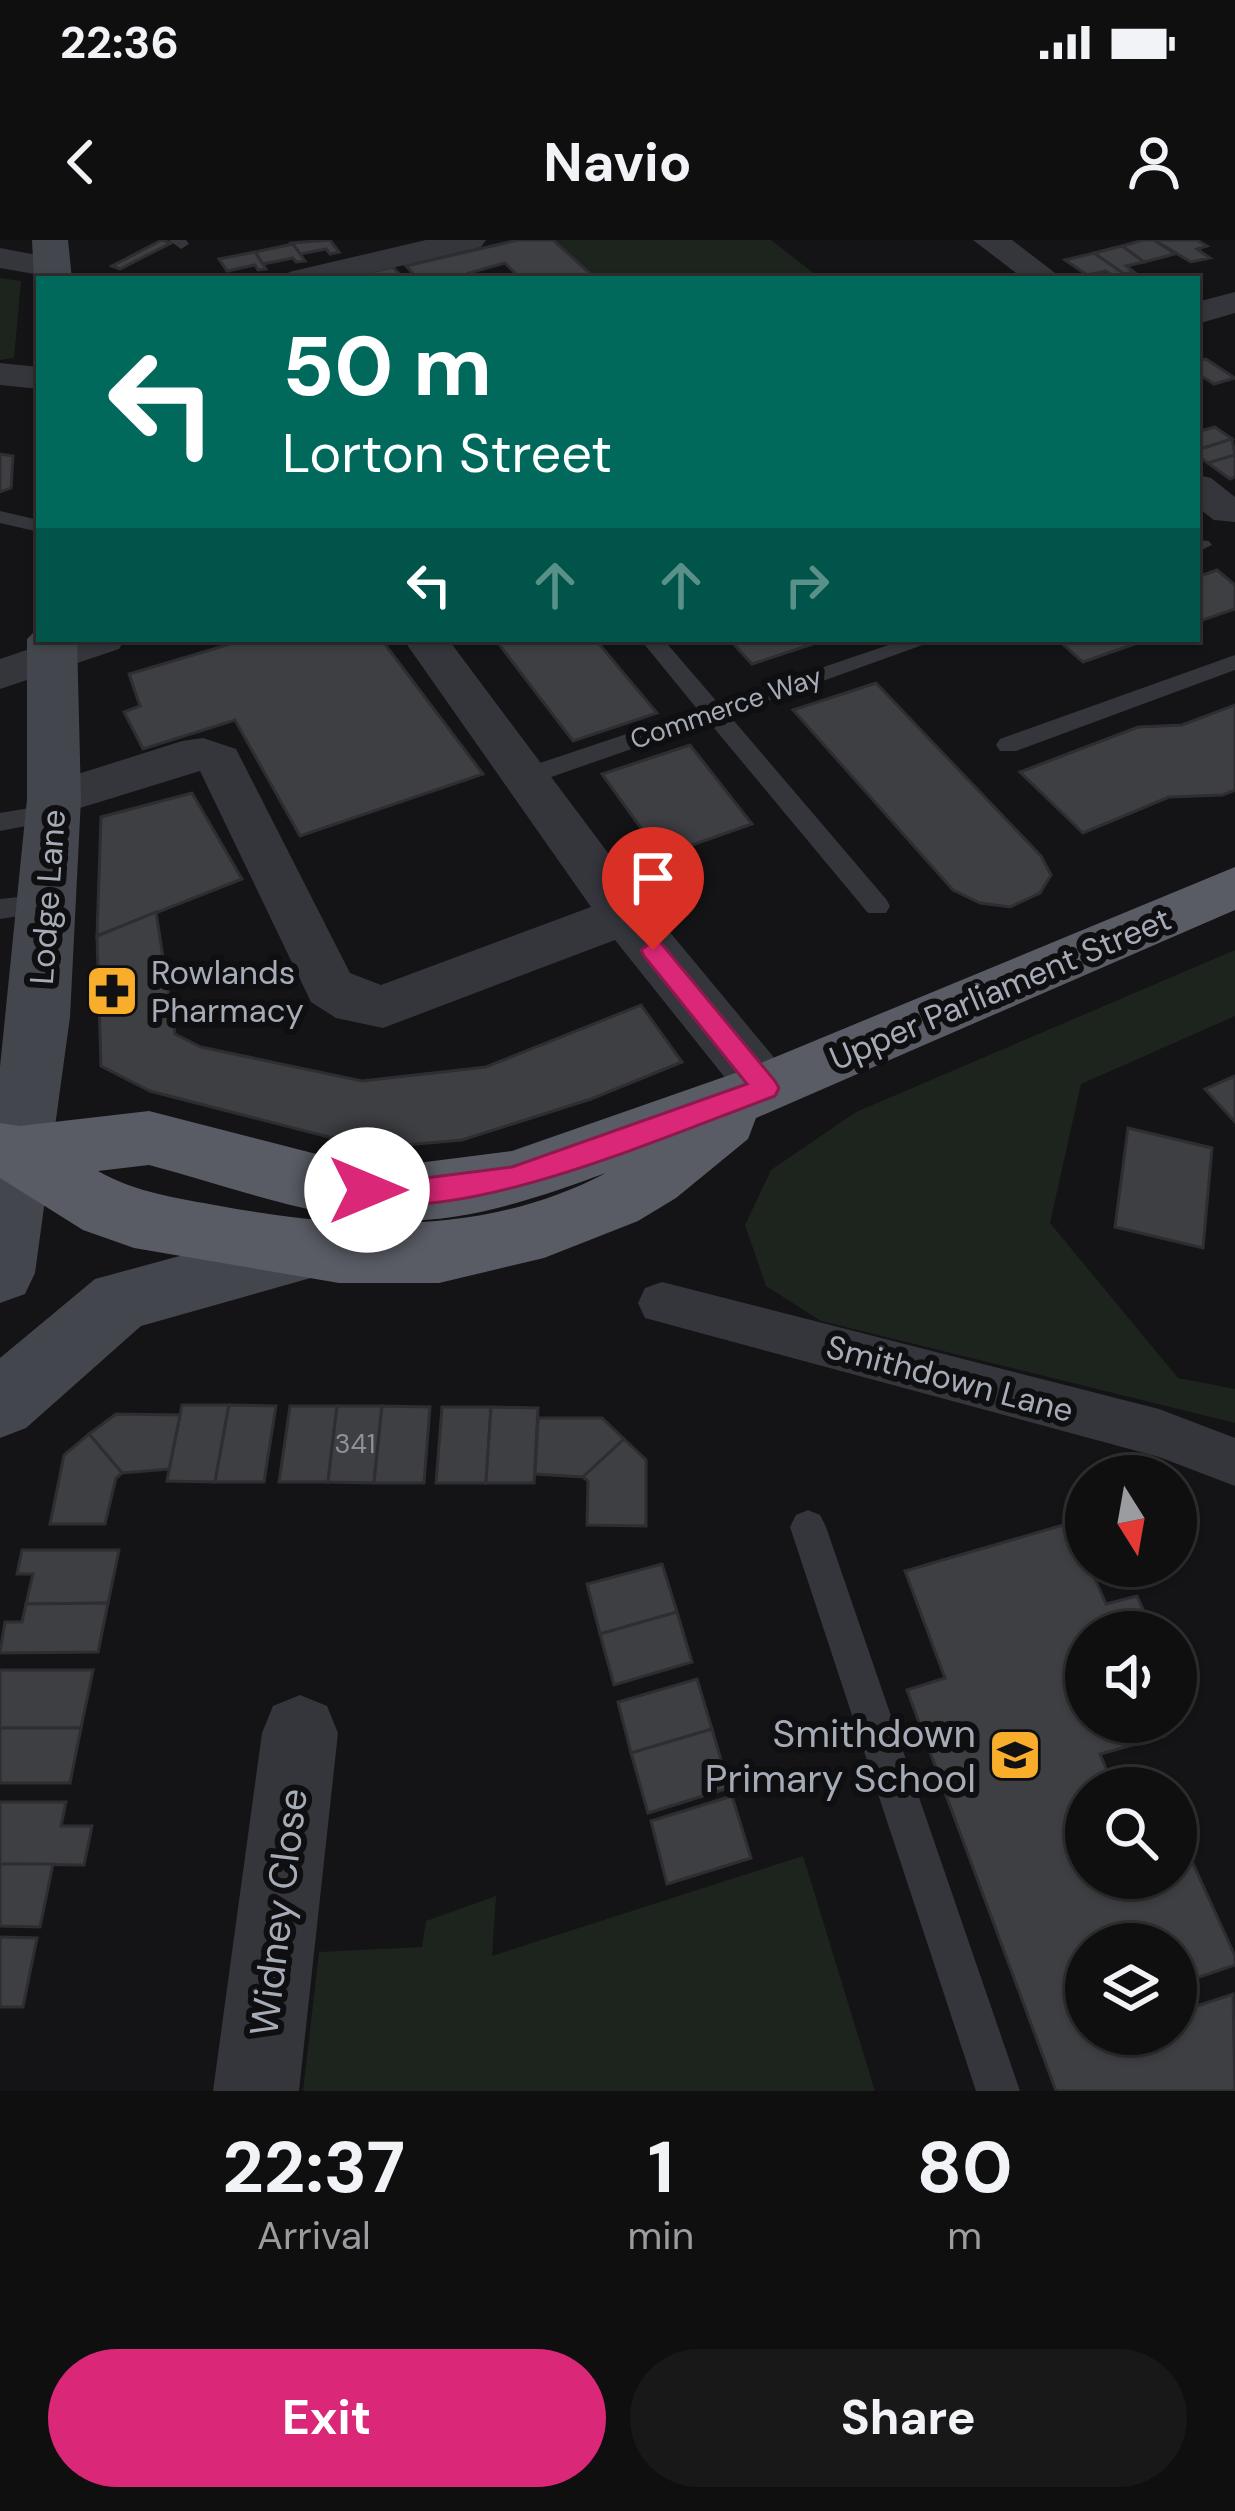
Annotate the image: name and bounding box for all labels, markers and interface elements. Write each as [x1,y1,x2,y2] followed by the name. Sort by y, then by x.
[60,13,179,72] text: 22:36
[543,127,692,198] text: Navio
[48,129,114,195] icon: back
[1121,129,1187,195] icon: person
[282,312,492,421] text: 50 m
[84,324,240,480] icon: left
[282,418,612,489] text: Lorton Street
[396,552,462,618] icon: left
[522,552,588,618] icon: ahead
[648,552,714,618] icon: ahead
[774,552,840,618] icon: right
[625,658,826,757] street label: Commerce Way
[20,808,75,986] street label: Lodge Lane
[602,827,704,950] pin
[620,845,686,911] icon: arrive
[823,897,1177,1080] street label: Upper Parliament Street
[151,951,304,1032] place label: Rowlands Pharmacy
[84,963,140,1019] pharmacy icon: Rowlands Pharmacy
[304,1127,430,1253] position arrow
[822,1325,1078,1432] street label: Smithdown Lane
[335,1426,375,1461] house number: 341
[1065,1455,1197,1587] north arrow
[1065,1455,1197,2055] map controls
[1065,1611,1197,1743] button: sound
[705,1708,976,1804] place label: Smithdown Primary School
[987,1727,1043,1783] school or university icon: Smithdown Primary School
[1065,1767,1197,1899] button: search
[238,1785,319,2039] street label: Widney Close
[1065,1923,1197,2055] button: layers
[222,2121,405,2214] text: 22:37
[648,2121,674,2214] text: 1
[916,2121,1013,2214] text: 80
[257,2210,371,2261] text: Arrival
[628,2210,694,2261] text: min
[947,2210,982,2261] text: m
[48,2349,606,2487] button: Exit
[630,2349,1187,2487] button: Share

